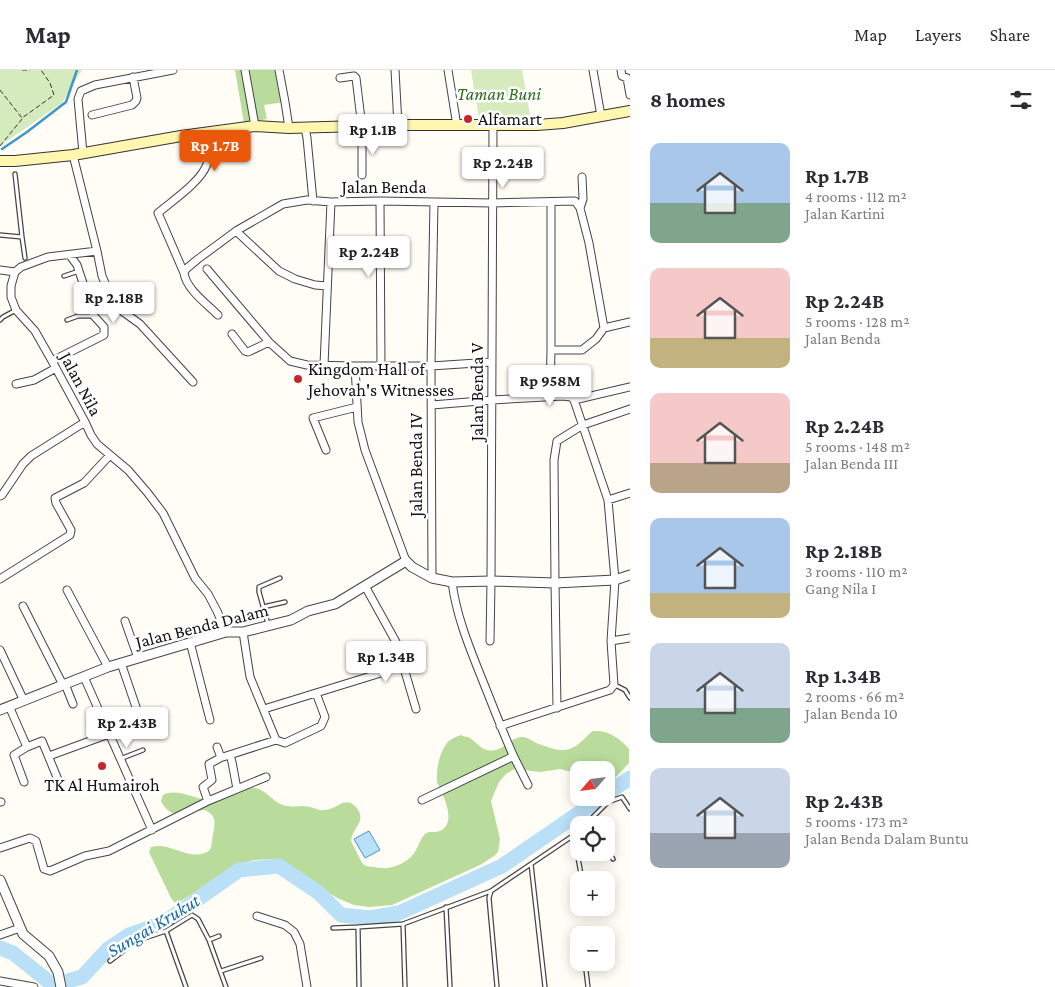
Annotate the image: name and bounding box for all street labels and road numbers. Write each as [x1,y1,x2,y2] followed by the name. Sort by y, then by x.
[340,177,427,197] street label: Jalan Benda
[467,342,487,443] street label: Jalan Benda V
[55,347,106,419] street label: Jalan Nila
[406,412,426,519] street label: Jalan Benda IV
[132,600,271,653] street label: Jalan Benda Dalam

